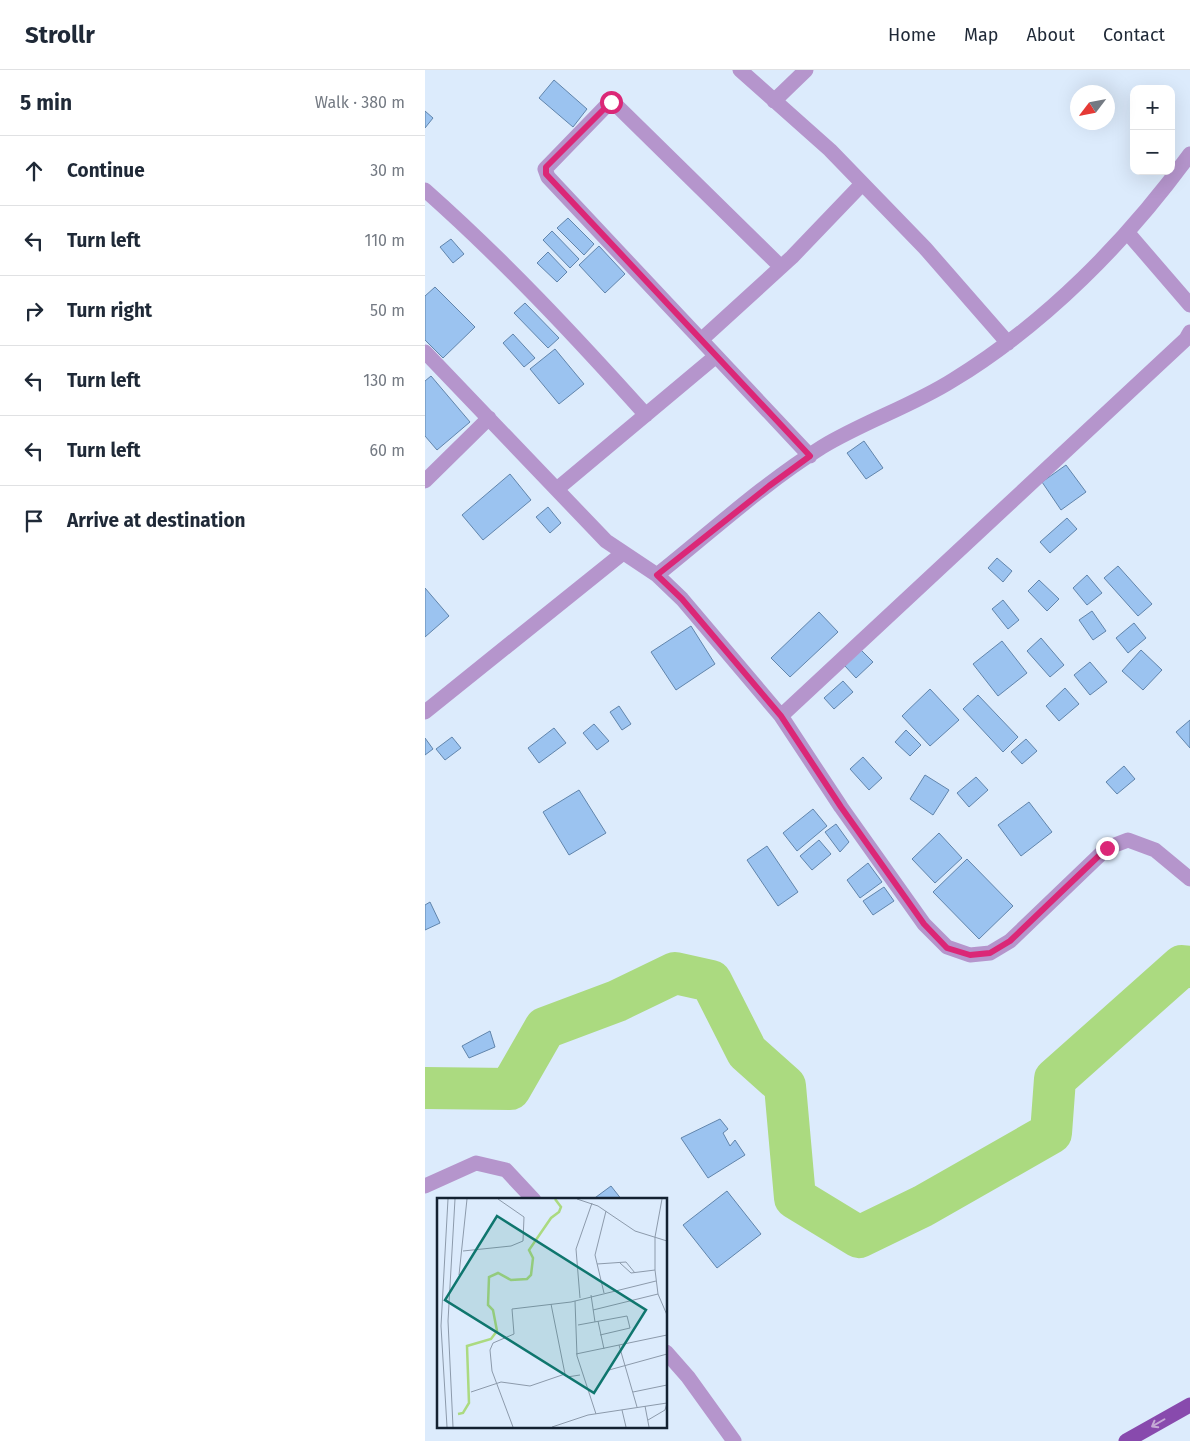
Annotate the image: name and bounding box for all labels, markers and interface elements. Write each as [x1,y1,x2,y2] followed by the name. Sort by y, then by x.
[25,21,95,49] text: Strollr
[888,24,936,46] text: Home
[964,24,998,46] text: Map
[1026,24,1075,46] text: About
[1103,24,1165,46] text: Contact
[1070,85,1115,130] north arrow
[1130,85,1175,175] map controls
[1130,85,1175,130] button: +
[20,90,72,116] text: 5 min
[600,91,623,114] route start
[315,93,405,112] text: Walk · 380 m
[1130,130,1175,175] button: −
[20,157,48,185] icon: ahead
[67,159,145,182] text: Continue
[370,161,405,180] text: 30 m
[20,227,48,255] icon: left
[67,229,141,252] text: Turn left
[364,231,405,250] text: 110 m
[20,297,48,325] icon: right
[67,299,152,322] text: Turn right
[370,301,405,320] text: 50 m
[20,367,48,395] icon: left
[67,369,141,392] text: Turn left
[363,371,405,390] text: 130 m
[20,437,48,465] icon: left
[67,439,141,462] text: Turn left
[370,441,405,460] text: 60 m
[20,507,48,535] icon: arrive
[67,509,246,532] text: Arrive at destination
[1096,837,1119,860] route end
[437,1198,667,1428] inset map
[1152,1419,1166,1429] one-way arrow

